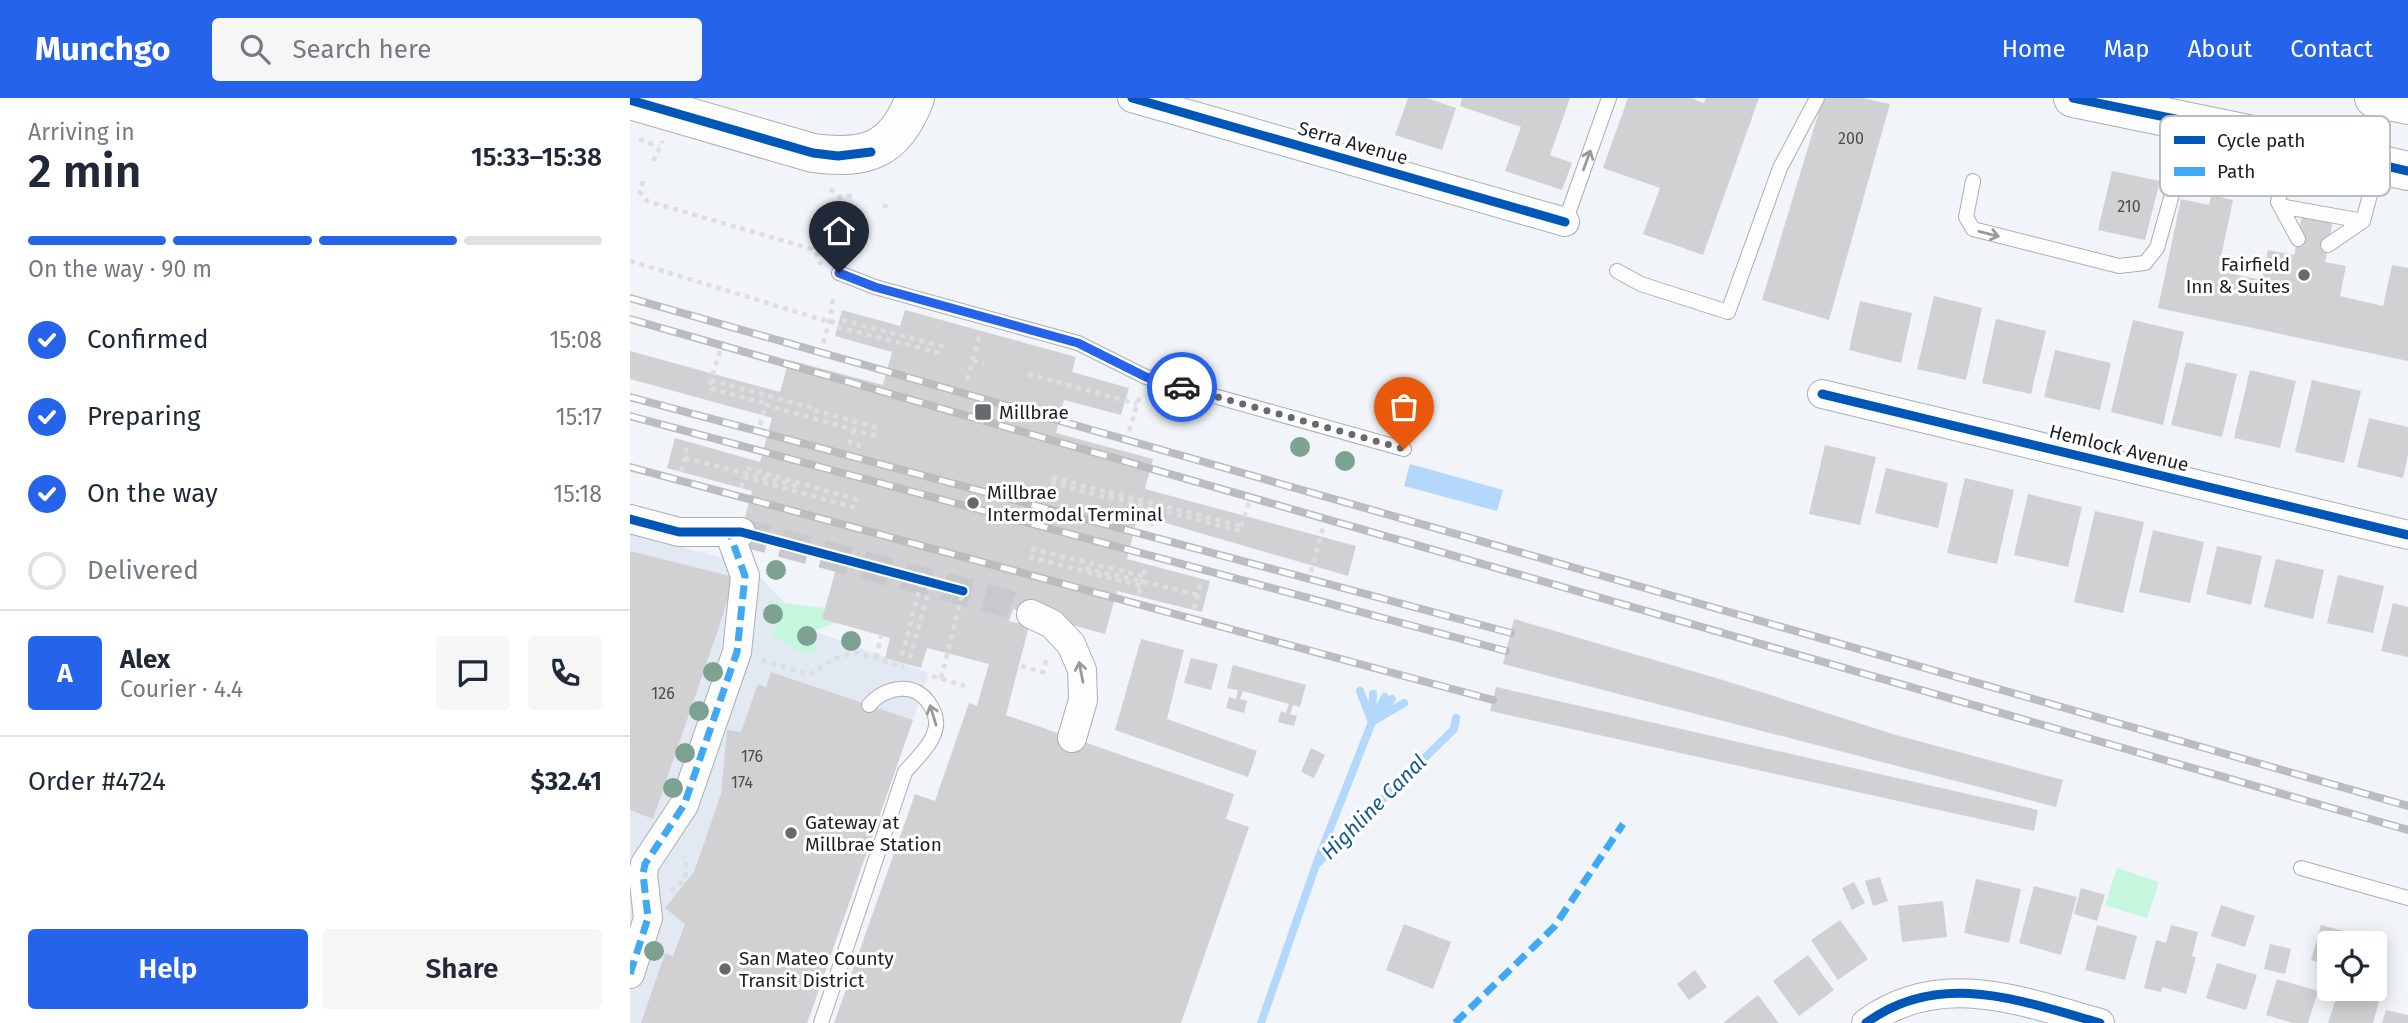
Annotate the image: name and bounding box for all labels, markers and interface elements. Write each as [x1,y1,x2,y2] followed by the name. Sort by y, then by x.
[212,18,702,81] search box
[35,29,170,69] text: Munchgo
[236,30,274,68] icon: search
[292,34,431,65] text: Search here
[2002,35,2066,63] text: Home
[2104,35,2150,63] text: Map
[2188,35,2252,63] text: About
[2290,35,2373,63] text: Contact
[1295,116,1411,170] street label: Serra Avenue
[2160,116,2390,196] legend
[28,118,135,146] text: Arriving in
[1838,129,1864,148] house number: 200
[2217,129,2305,152] text: Cycle path
[471,142,602,173] text: 15:33–15:38
[28,144,141,199] text: 2 min
[1582,149,1594,171] one-way arrow
[2217,160,2255,183] text: Path
[2117,197,2141,216] house number: 210
[809,201,869,273] pin
[820,212,858,250] icon: home
[1977,228,2000,241] one-way arrow
[2186,253,2290,298] place label: Fairfield Inn & Suites
[28,255,212,283] text: On the way · 90 m
[2296,267,2312,283] marker: Fairfield Inn & Suites
[28,321,66,359] icon: check
[87,324,208,355] text: Confirmed
[549,326,602,354] text: 15:08
[1147,352,1217,422] courier
[1163,368,1201,406] icon: car
[1374,377,1434,449] pin
[1385,388,1423,426] icon: bag
[28,398,66,436] icon: check
[87,401,200,432] text: Preparing
[999,401,1069,424] place label: Millbrae
[973,402,993,422] marker: Millbrae
[556,403,602,431] text: 15:17
[2047,420,2191,476] street label: Hemlock Avenue
[28,475,66,513] icon: check
[87,478,218,509] text: On the way
[553,480,602,508] text: 15:18
[987,481,1163,526] place label: Millbrae Intermodal Terminal
[965,495,981,511] marker: Millbrae Intermodal Terminal
[87,555,199,586] text: Delivered
[436,636,510,710] button: chat
[528,636,602,710] button: phone
[120,644,170,675] text: Alex
[57,658,73,689] text: A
[1073,661,1087,684] one-way arrow
[120,675,243,703] text: Courier · 4.4
[651,684,675,703] house number: 126
[925,704,938,726] one-way arrow
[741,747,763,766] house number: 176
[1316,749,1432,865] water label: Highline Canal
[28,766,166,797] text: Order #4724
[530,766,602,797] text: $32.41
[731,773,753,792] house number: 174
[805,811,942,856] place label: Gateway at Millbrae Station
[783,825,799,841] marker: Gateway at Millbrae Station
[28,929,308,1009] button: Help
[322,929,602,1009] button: Share
[2317,931,2387,1001] map controls
[2317,931,2387,1001] button: locate
[739,947,894,992] place label: San Mateo County Transit District
[717,961,733,977] marker: San Mateo County Transit District

